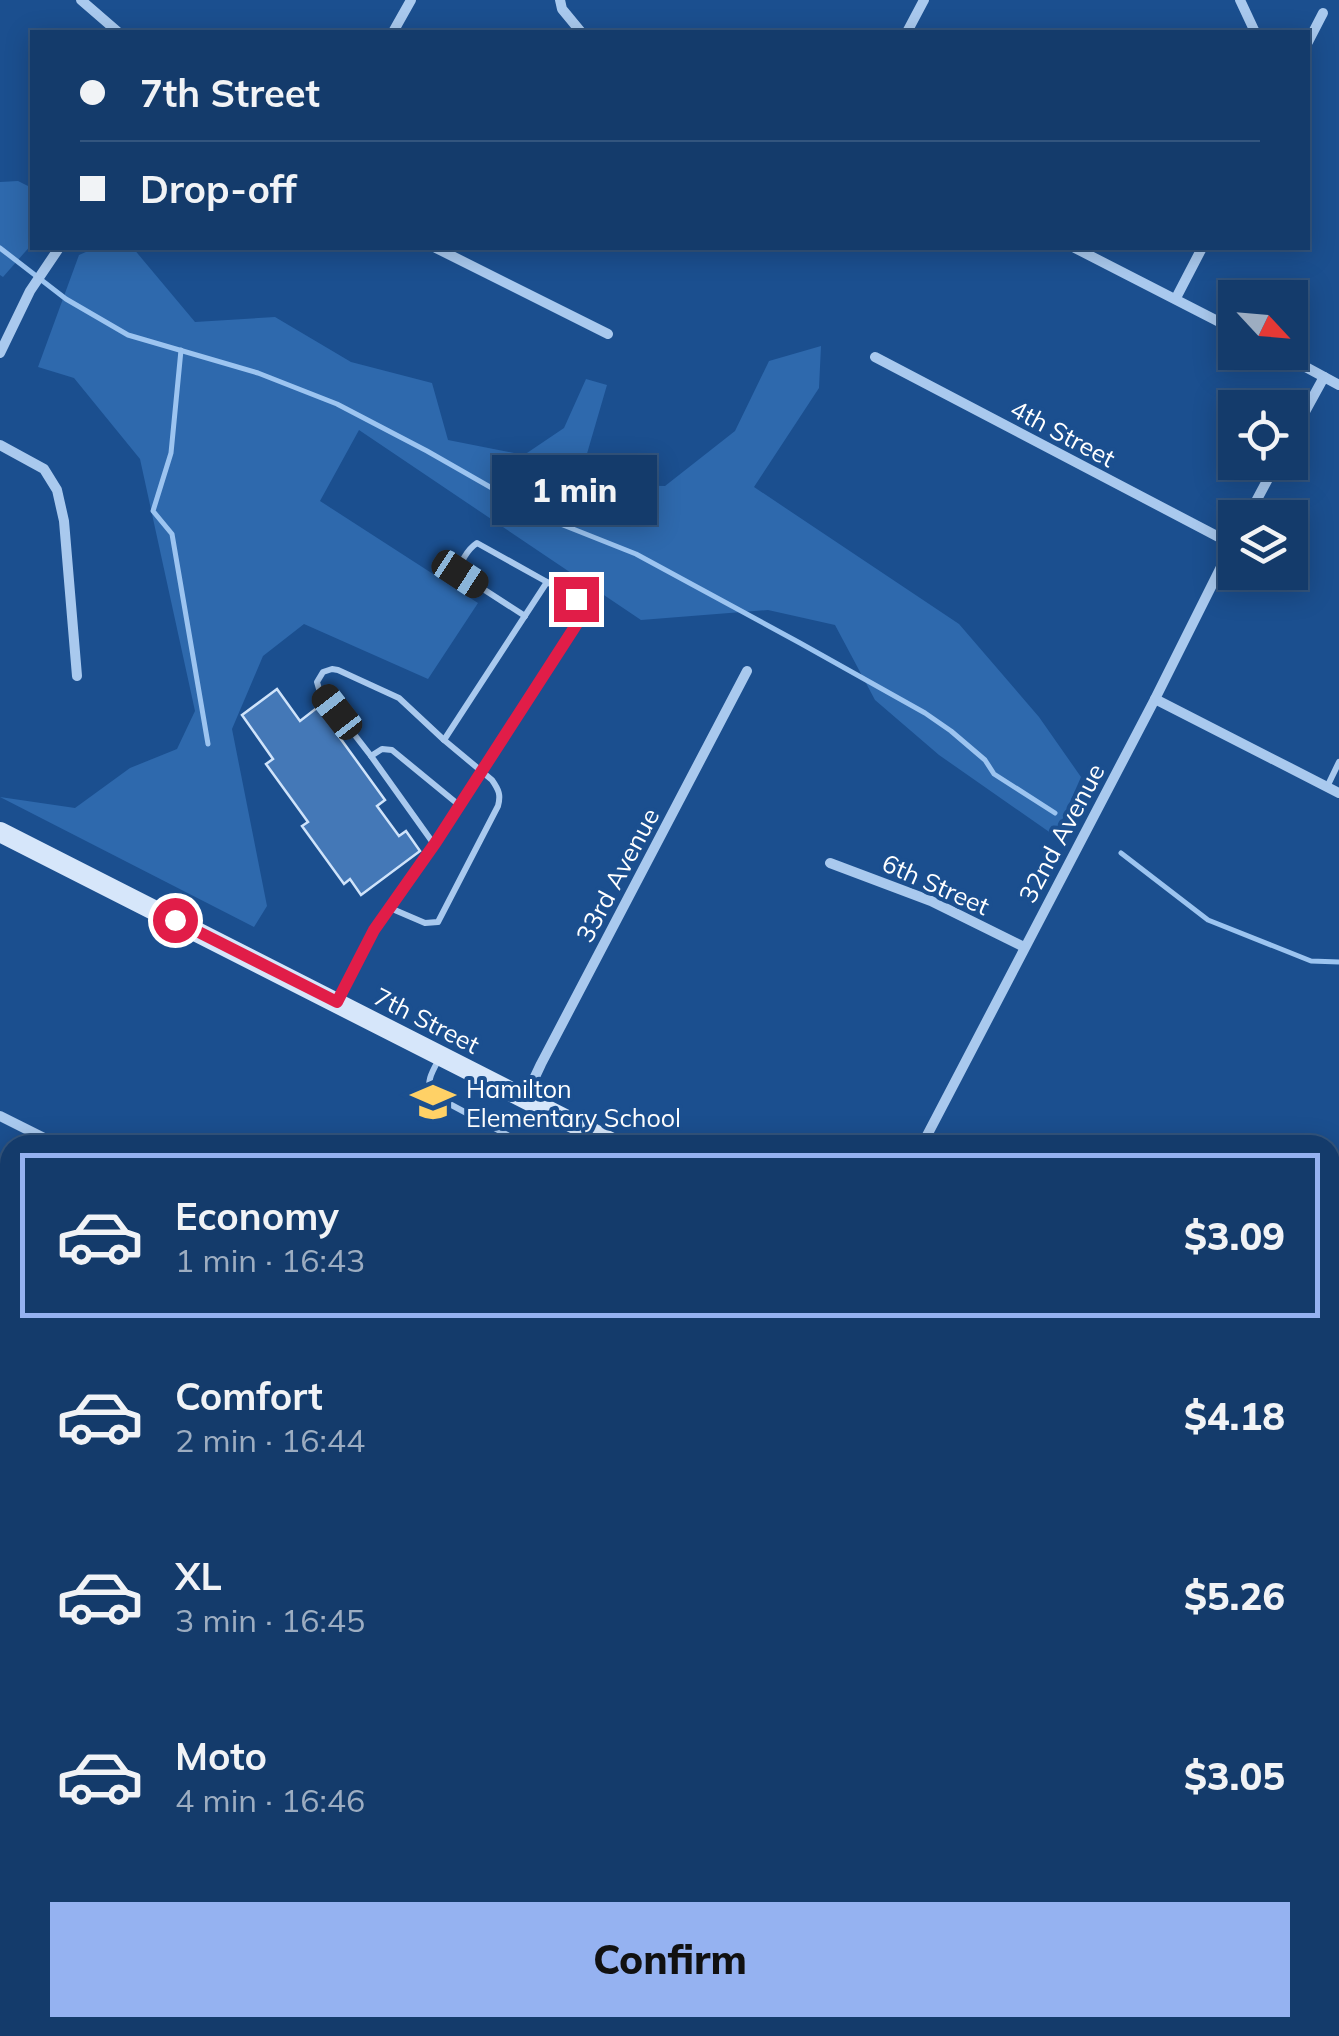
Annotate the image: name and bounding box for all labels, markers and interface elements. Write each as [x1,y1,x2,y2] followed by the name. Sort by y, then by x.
[140,69,320,117] text: 7th Street
[140,165,297,213] text: Drop-off
[1218,280,1308,370] north arrow
[1218,280,1308,590] map controls
[1218,390,1308,480] button: locate
[1005,393,1121,474] street label: 4th Street
[494,454,658,524] callout: 1 min
[532,470,617,510] text: 1 min
[1218,500,1308,590] button: layers
[427,545,493,603] car
[554,577,599,622] route end
[307,679,367,745] car
[1011,758,1111,908] street label: 32nd Avenue
[569,803,665,947] street label: 33rd Avenue
[878,847,995,921] street label: 6th Street
[153,898,198,943] route start
[369,980,485,1060] street label: 7th Street
[466,1073,681,1133] place label: Hamilton Elementary School
[409,1078,457,1126] school or university icon: Hamilton Elementary School
[55,1191,145,1281] icon: car
[175,1192,339,1240] text: Economy
[1184,1212,1285,1260] text: $3.09
[175,1240,365,1280] text: 1 min · 16:43
[55,1371,145,1461] icon: car
[175,1372,323,1420] text: Comfort
[1184,1392,1285,1440] text: $4.18
[175,1420,365,1460] text: 2 min · 16:44
[55,1551,145,1641] icon: car
[175,1552,222,1600] text: XL
[1184,1572,1285,1620] text: $5.26
[175,1600,365,1640] text: 3 min · 16:45
[55,1731,145,1821] icon: car
[175,1732,267,1780] text: Moto
[1184,1752,1285,1800] text: $3.05
[175,1780,365,1820] text: 4 min · 16:46
[50,1902,1290,2017] button: Confirm

